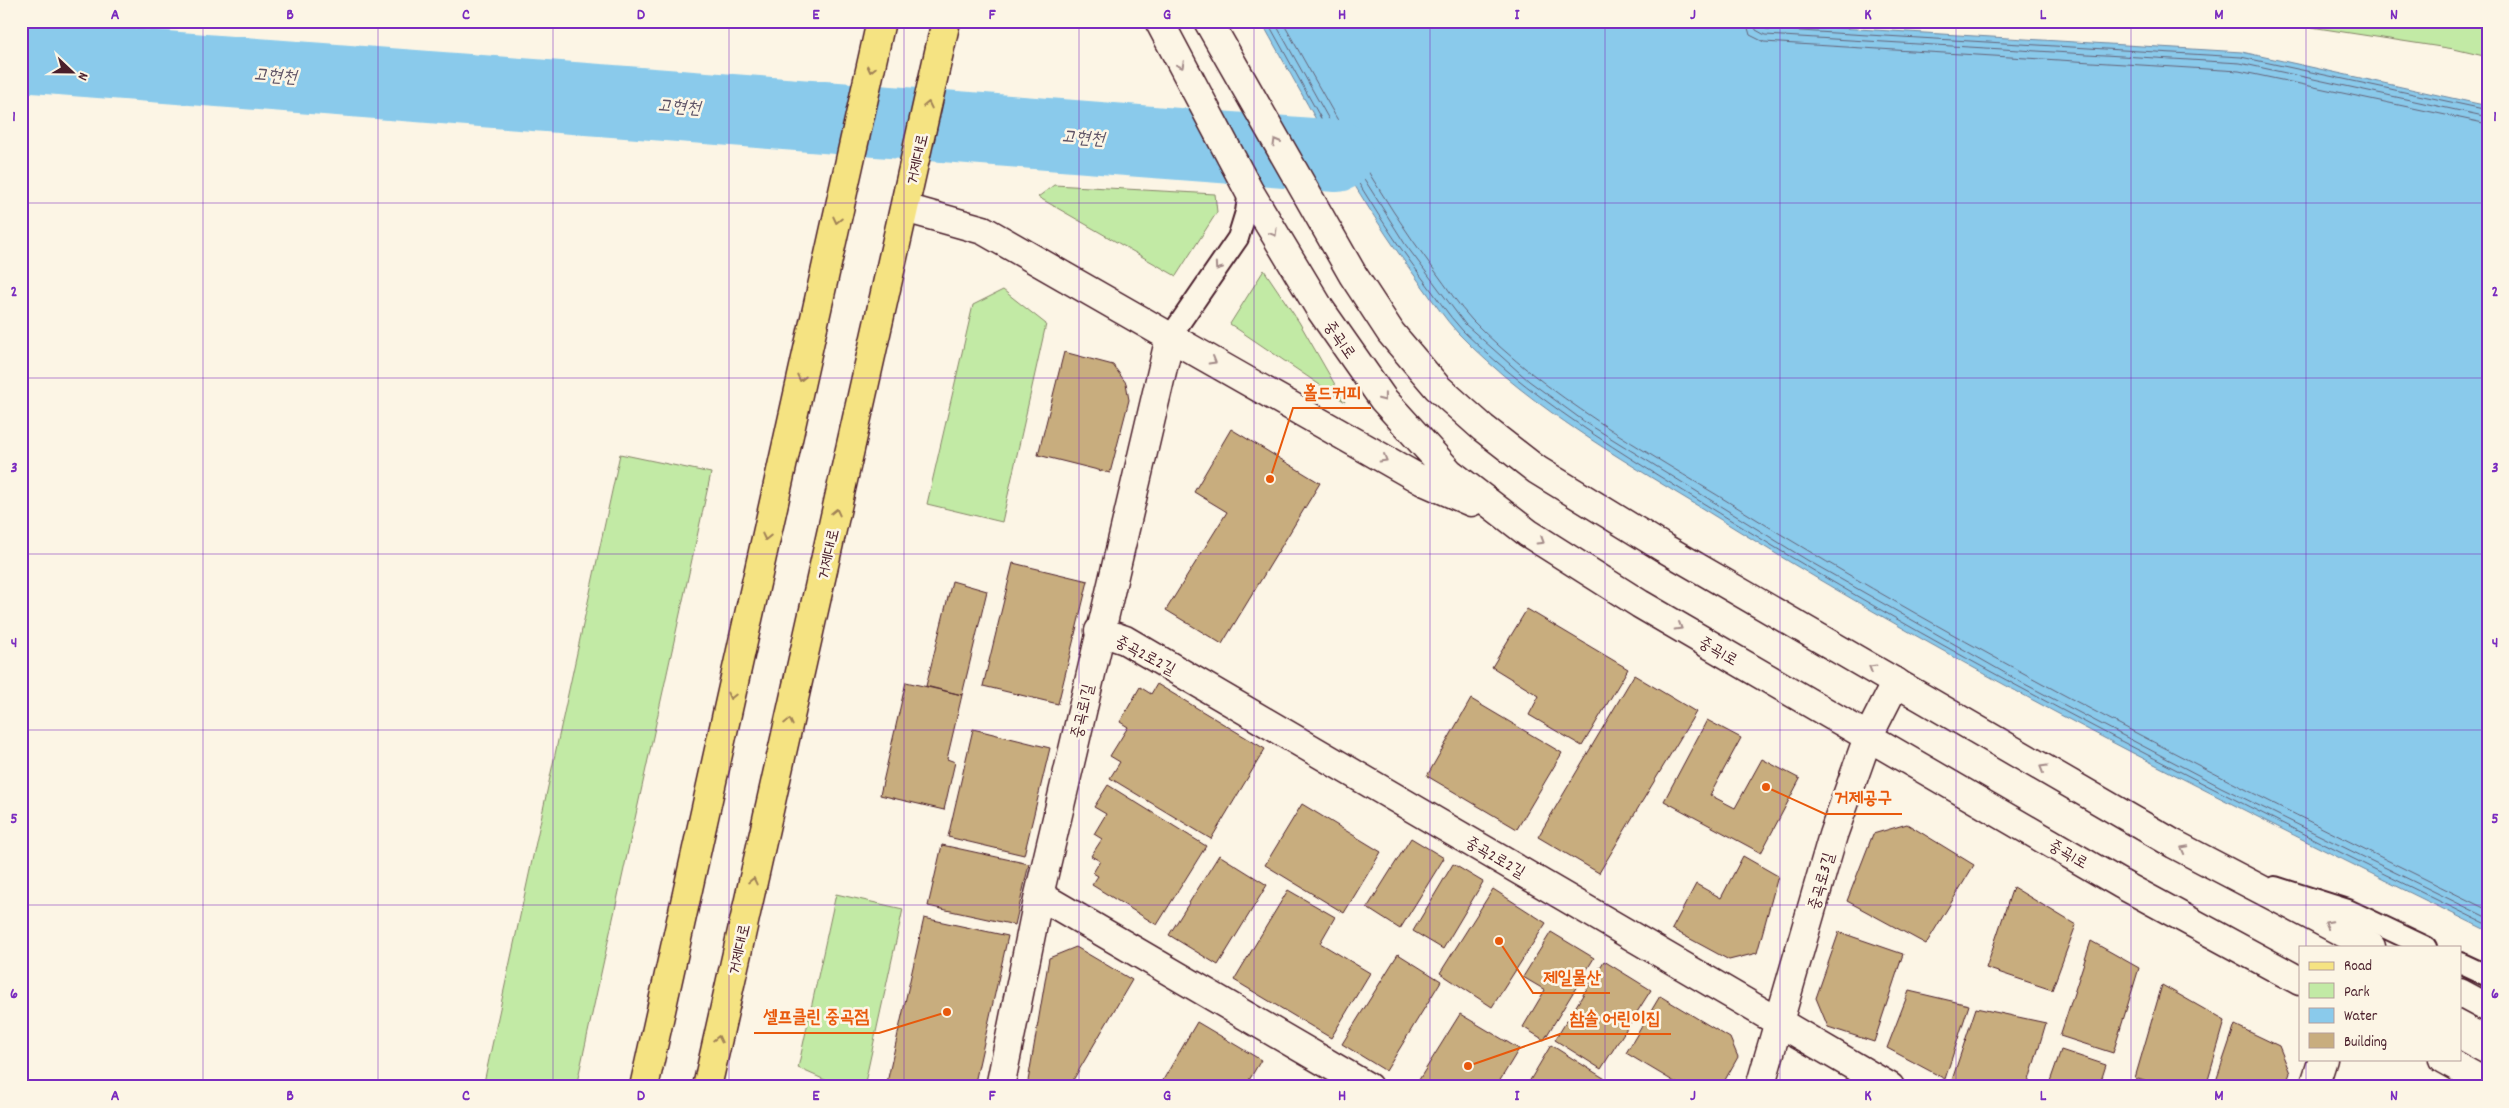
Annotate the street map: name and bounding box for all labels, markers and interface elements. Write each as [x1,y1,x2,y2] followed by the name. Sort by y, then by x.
[111,4,120,27] text: A
[286,4,294,27] text: B
[462,4,470,27] text: C
[637,4,646,27] text: D
[812,4,820,27] text: E
[988,4,996,27] text: F
[1163,4,1171,27] text: G
[1338,4,1346,27] text: H
[1515,4,1521,27] text: I
[1690,4,1696,27] text: J
[1864,4,1872,27] text: K
[2040,4,2047,27] text: L
[2214,4,2224,27] text: M
[2390,4,2398,27] text: N
[48,48,98,98] north arrow
[1175,60,1185,69] one-way arrow
[252,64,299,92] water label: 고현천
[866,64,876,73] one-way arrow
[72,69,93,83] text: N
[656,95,703,123] water label: 고현천
[922,101,933,110] one-way arrow
[12,106,16,129] text: 1
[2493,106,2497,129] text: 1
[1060,126,1107,154] water label: 고현천
[901,132,935,187] street label: 거제대로
[1272,139,1282,148] one-way arrow
[832,215,843,224] one-way arrow
[1268,227,1278,236] one-way arrow
[1215,261,1224,271] one-way arrow
[11,281,18,304] text: 2
[2492,281,2499,304] text: 2
[1317,317,1360,364] street label: 중곡1로
[1207,355,1216,365] one-way arrow
[797,374,807,383] one-way arrow
[1293,375,1371,408] callout: 홀드커피
[1303,382,1361,407] text: 홀드커피
[1377,392,1386,401] one-way arrow
[1379,453,1388,463] one-way arrow
[10,457,18,480] text: 3
[2491,457,2499,480] text: 3
[830,508,841,517] one-way arrow
[812,527,846,582] street label: 거제대로
[761,532,772,541] one-way arrow
[1536,535,1545,545] one-way arrow
[1674,620,1683,630] one-way arrow
[1111,631,1179,682] street label: 중곡2로2길
[11,632,17,655] text: 4
[1694,632,1742,673] street label: 중곡1로
[2492,632,2498,655] text: 4
[1869,665,1878,675] one-way arrow
[1066,682,1101,741] street label: 중곡로1길
[726,691,737,700] one-way arrow
[783,718,794,727] one-way arrow
[2039,764,2048,774] one-way arrow
[1825,781,1902,814] callout: 거제공구
[1834,787,1892,812] text: 거제공구
[10,808,18,831] text: 5
[2491,808,2499,831] text: 5
[1461,832,1529,885] street label: 중곡2로2길
[2044,835,2092,876] street label: 중곡1로
[2180,845,2189,855] one-way arrow
[1803,850,1842,913] street label: 중곡로3길
[747,876,758,885] one-way arrow
[2324,920,2333,930] one-way arrow
[723,922,757,977] street label: 거제대로
[2299,946,2462,1060] legend
[2344,956,2372,978] text: Road
[1533,960,1610,993] callout: 제일물산
[1543,967,1601,992] text: 제일물산
[2344,982,2370,1004] text: Park
[10,983,18,1006] text: 6
[2491,983,2499,1006] text: 6
[754,1000,879,1033] callout: 셀프클린 중곡점
[1560,1001,1671,1034] callout: 참솔 어린이집
[762,1006,869,1031] text: 셀프클린 중곡점
[2344,1006,2378,1028] text: Water
[1569,1008,1661,1033] text: 참솔 어린이집
[2344,1032,2387,1054] text: Building
[712,1035,723,1044] one-way arrow
[111,1085,120,1108] text: A
[286,1085,294,1108] text: B
[462,1085,470,1108] text: C
[637,1085,646,1108] text: D
[812,1085,820,1108] text: E
[988,1085,996,1108] text: F
[1163,1085,1171,1108] text: G
[1338,1085,1346,1108] text: H
[1515,1085,1521,1108] text: I
[1690,1085,1696,1108] text: J
[1864,1085,1872,1108] text: K
[2040,1085,2047,1108] text: L
[2214,1085,2224,1108] text: M
[2390,1085,2398,1108] text: N

